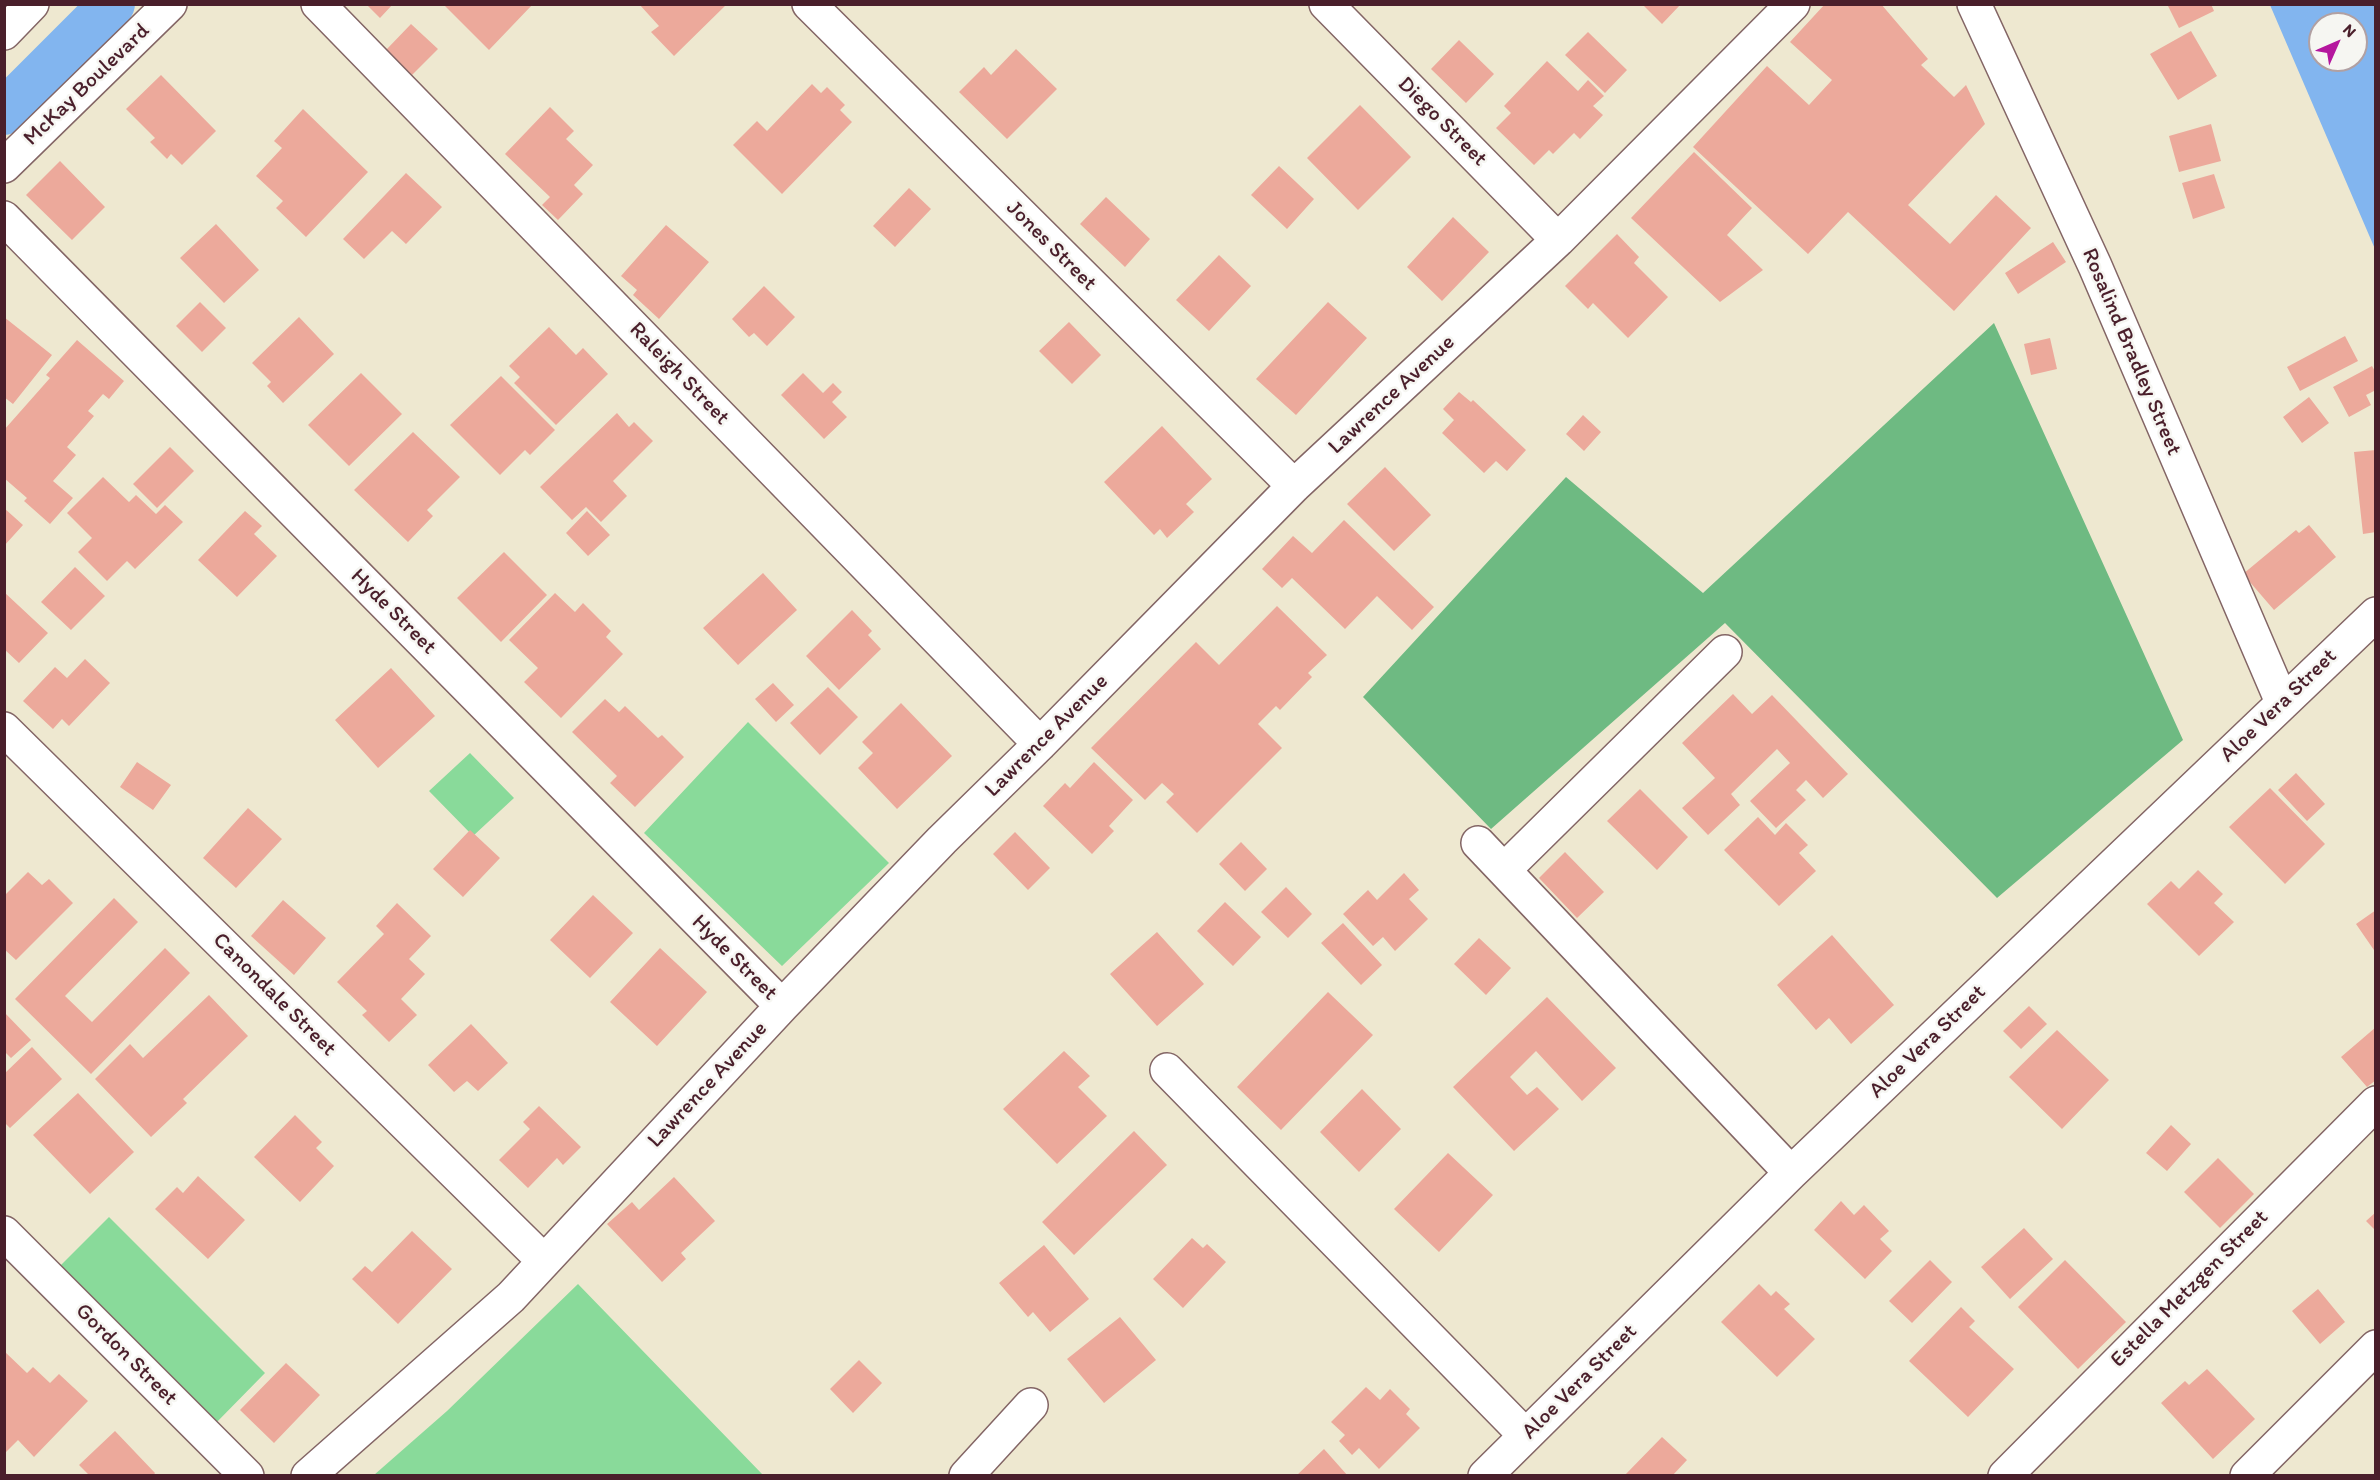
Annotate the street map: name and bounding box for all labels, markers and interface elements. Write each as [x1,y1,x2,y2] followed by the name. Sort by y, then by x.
[2308,12,2368,72] north arrow
[19,18,155,152] street label: McKay Boulevard
[2339,20,2360,41] text: N
[1392,72,1492,172] street label: Diego Street
[1000,195,1102,297] street label: Jones Street
[2075,244,2187,460] street label: Rosalind Bradley Street
[623,317,735,431] street label: Raleigh Street
[1323,330,1461,460] street label: Lawrence Avenue
[344,563,442,661] street label: Hyde Street
[2215,644,2343,768] street label: Aloe Vera Street
[980,669,1114,803] street label: Lawrence Avenue
[685,909,783,1007] street label: Hyde Street
[207,928,341,1062] street label: Canondale Street
[1864,980,1992,1104] street label: Aloe Vera Street
[643,1016,773,1154] street label: Lawrence Avenue
[2106,1205,2274,1373] street label: Estella Metzgen Street
[69,1298,183,1412] street label: Gordon Street
[1517,1319,1643,1445] street label: Aloe Vera Street

